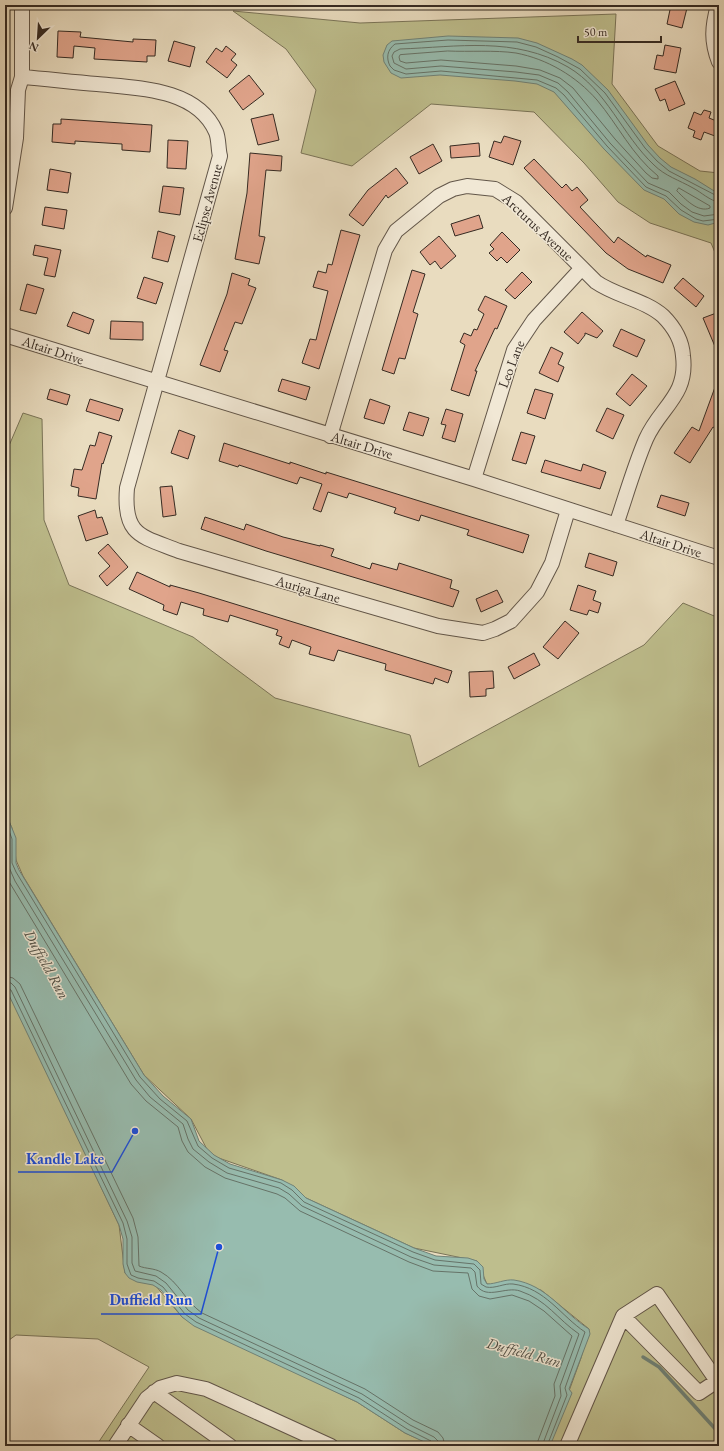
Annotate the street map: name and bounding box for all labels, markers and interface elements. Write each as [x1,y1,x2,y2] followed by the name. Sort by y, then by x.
[18,18,58,58] north arrow
[578,18,661,44] scale bar
[584,24,608,40] text: 50 m
[27,39,41,55] text: N
[188,161,226,244] street label: Eclipse Avenue
[498,189,578,265] street label: Arcturus Avenue
[19,331,87,369] street label: Altair Drive
[494,337,529,390] street label: Leo Lane
[328,427,396,463] street label: Altair Drive
[637,524,705,562] street label: Altair Drive
[273,571,343,607] street label: Auriga Lane
[20,925,74,1002] water label: Duffield Run
[18,1145,112,1172] callout: Kandle Lake
[26,1149,104,1168] text: Kandle Lake
[101,1287,201,1314] callout: Duffield Run
[109,1290,193,1309] text: Duffield Run
[484,1333,563,1371] water label: Duffield Run

